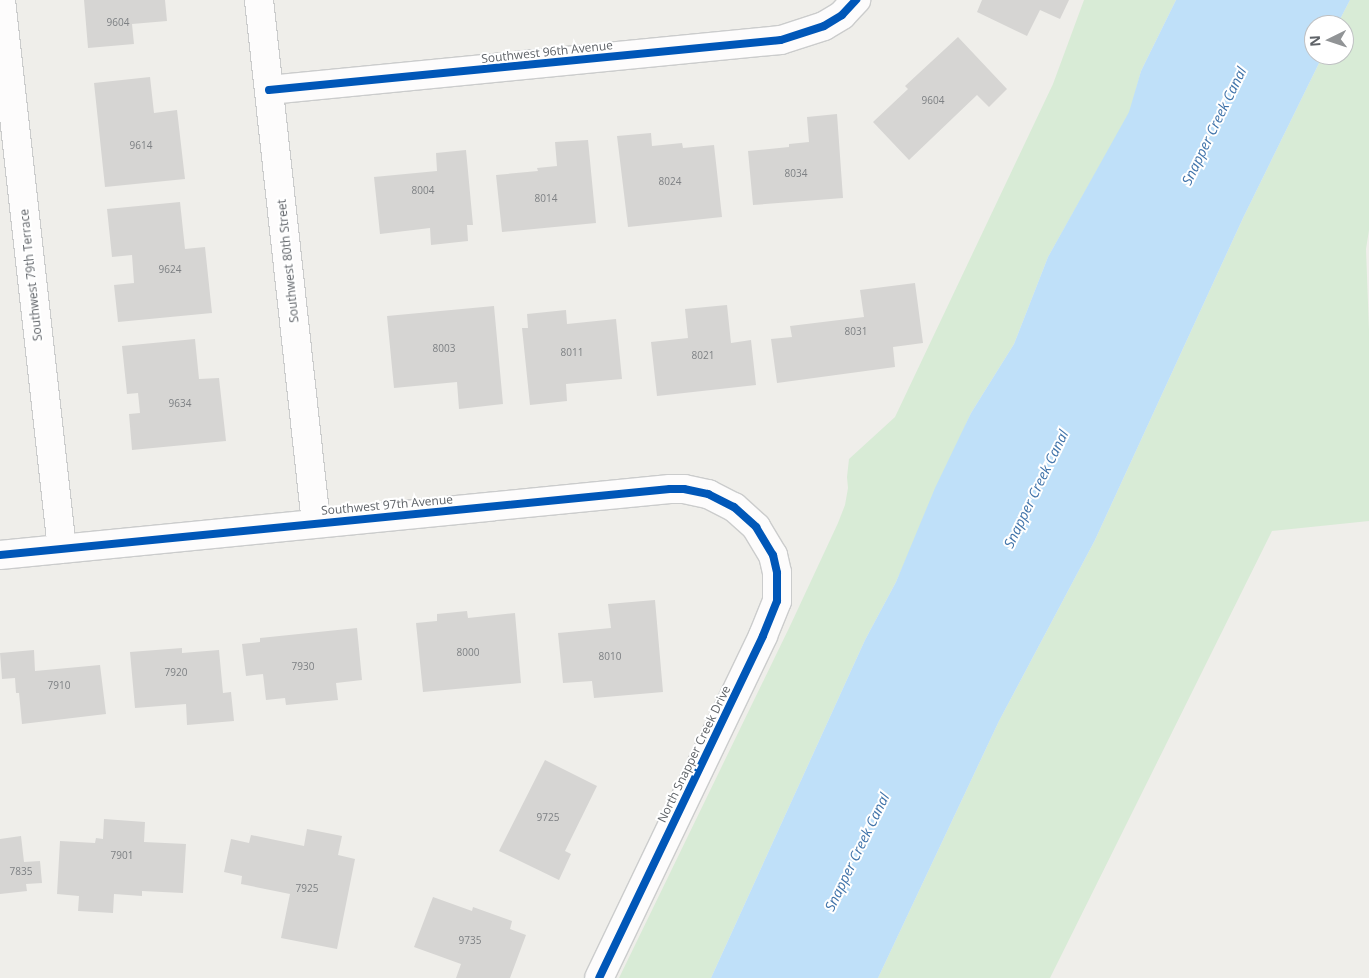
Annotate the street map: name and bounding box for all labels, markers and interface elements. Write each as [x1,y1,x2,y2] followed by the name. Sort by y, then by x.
[1304,15,1354,65] north arrow
[107,17,129,29] house number: 9604
[1305,35,1324,47] text: N
[481,38,613,66] street label: Southwest 96th Avenue
[1178,64,1250,188] water label: Snapper Creek Canal
[922,95,944,107] house number: 9604
[130,140,152,152] house number: 9614
[785,168,807,180] house number: 8034
[659,176,681,188] house number: 8024
[412,185,434,197] house number: 8004
[535,193,557,205] house number: 8014
[274,199,302,323] street label: Southwest 80th Street
[17,208,45,342] street label: Southwest 79th Terrace
[159,264,181,276] house number: 9624
[845,326,867,338] house number: 8031
[433,343,455,355] house number: 8003
[561,347,583,359] house number: 8011
[692,350,714,362] house number: 8021
[169,398,191,410] house number: 9634
[1000,427,1072,551] water label: Snapper Creek Canal
[321,492,453,518] street label: Southwest 97th Avenue
[457,647,479,659] house number: 8000
[599,651,621,663] house number: 8010
[292,661,314,673] house number: 7930
[165,667,187,679] house number: 7920
[48,680,70,692] house number: 7910
[654,683,734,825] street label: North Snapper Creek Drive
[821,790,893,914] water label: Snapper Creek Canal
[537,812,559,824] house number: 9725
[111,850,133,862] house number: 7901
[10,866,32,878] house number: 7835
[296,883,318,895] house number: 7925
[459,935,481,947] house number: 9735

